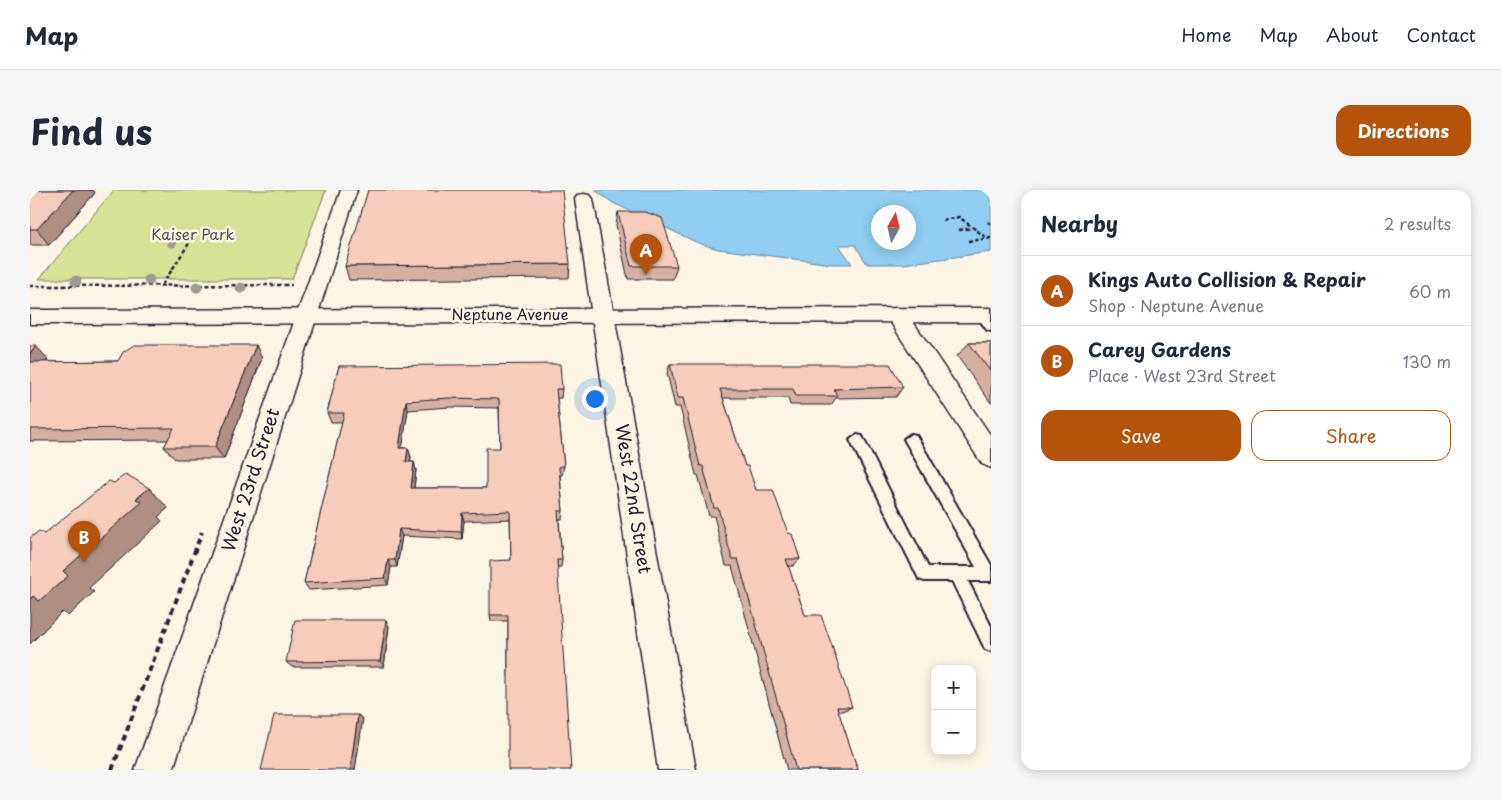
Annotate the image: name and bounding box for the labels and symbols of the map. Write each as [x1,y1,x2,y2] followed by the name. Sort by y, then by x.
[871,205,916,250] north arrow
[151,222,235,245] park label: Kaiser Park
[630,234,662,275] pin: A
[451,302,569,325] street label: Neptune Avenue
[582,386,608,412] your location
[214,404,285,555] street label: West 23rd Street
[609,422,660,576] street label: West 22nd Street
[68,521,100,562] pin: B

